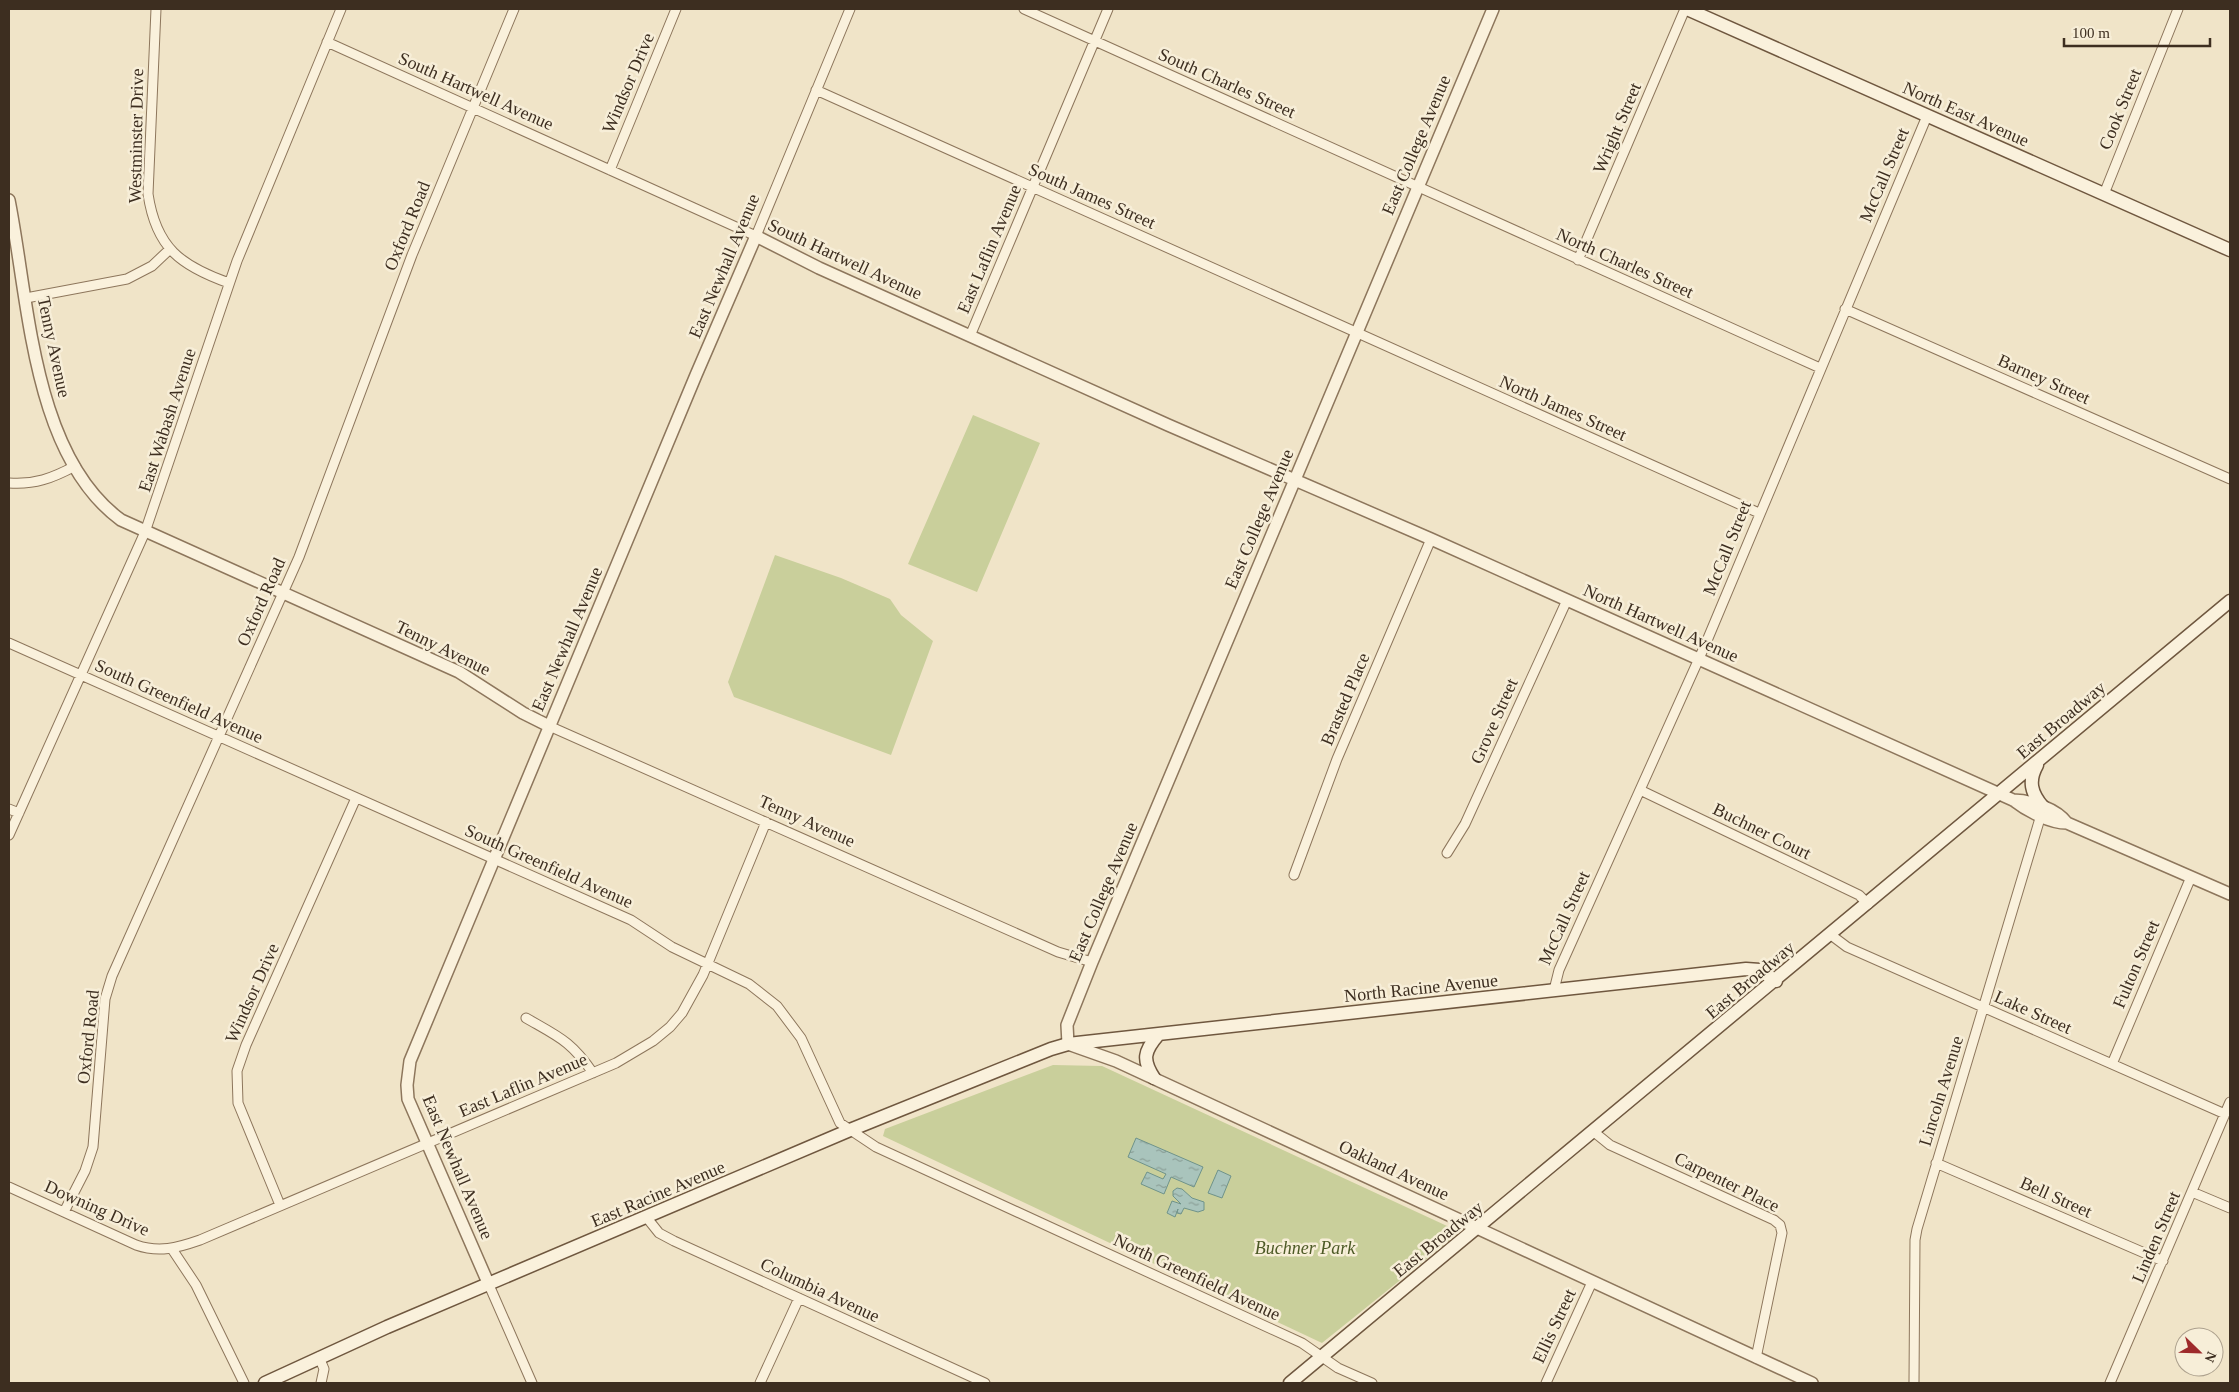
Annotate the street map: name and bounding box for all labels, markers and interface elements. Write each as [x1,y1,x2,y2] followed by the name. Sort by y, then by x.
[2064,15,2210,47] scale bar
[2072,25,2110,41] text: 100 m
[598,30,658,136] street label: Windsor Drive
[1155,44,1299,122] street label: South Charles Street
[395,48,557,134] street label: South Hartwell Avenue
[2095,66,2145,152] street label: Cook Street
[125,68,147,204] street label: Westminster Drive
[1378,72,1454,218] street label: East College Avenue
[1900,77,2032,151] street label: North East Avenue
[1589,80,1645,176] street label: Wright Street
[1855,125,1913,225] street label: McCall Street
[1025,159,1159,233] street label: South James Street
[380,178,434,274] street label: Oxford Road
[953,182,1025,316] street label: East Laflin Avenue
[685,191,763,341] street label: East Newhall Avenue
[765,215,925,303] street label: South Hartwell Avenue
[1553,224,1697,302] street label: North Charles Street
[34,295,74,399] street label: Tenny Avenue
[134,346,200,494] street label: East Wabash Avenue
[1995,350,2093,408] street label: Barney Street
[1496,371,1630,445] street label: North James Street
[1221,446,1297,592] street label: East College Avenue
[1699,498,1755,598] street label: McCall Street
[233,555,289,649] street label: Oxford Road
[528,564,606,714] street label: East Newhall Avenue
[1580,580,1742,666] street label: North Hartwell Avenue
[392,616,494,680] street label: Tenny Avenue
[1317,650,1373,748] street label: Brasted Place
[92,655,266,747] street label: South Greenfield Avenue
[1466,675,1522,767] street label: Grove Street
[2013,677,2109,763] street label: East Broadway
[756,791,858,851] street label: Tenny Avenue
[1710,799,1814,863] street label: Buchner Court
[1065,819,1141,965] street label: East College Avenue
[462,820,636,912] street label: South Greenfield Avenue
[1534,868,1594,968] street label: McCall Street
[2109,917,2163,1011] street label: Fulton Street
[1702,937,1798,1023] street label: East Broadway
[221,940,283,1046] street label: Windsor Drive
[1343,970,1499,1006] street label: North Racine Avenue
[1991,986,2075,1038] street label: Lake Street
[73,989,103,1085] street label: Oxford Road
[1915,1033,1967,1149] street label: Lincoln Avenue
[456,1049,590,1121] street label: East Laflin Avenue
[419,1092,497,1242] street label: East Newhall Avenue
[1336,1136,1452,1204] street label: Oakland Avenue
[1671,1148,1783,1216] street label: Carpenter Place
[588,1157,728,1231] street label: East Racine Avenue
[2017,1172,2095,1222] street label: Bell Street
[42,1176,152,1240] street label: Downing Drive
[2128,1188,2184,1286] street label: Linden Street
[1389,1197,1487,1281] street label: East Broadway
[1110,1230,1284,1324] street label: North Greenfield Avenue
[1255,1238,1356,1258] park label: Buchner Park
[757,1254,883,1326] street label: Columbia Avenue
[1528,1286,1580,1366] street label: Ellis Street
[2174,1327,2224,1377] north arrow
[2202,1349,2219,1364] text: N

